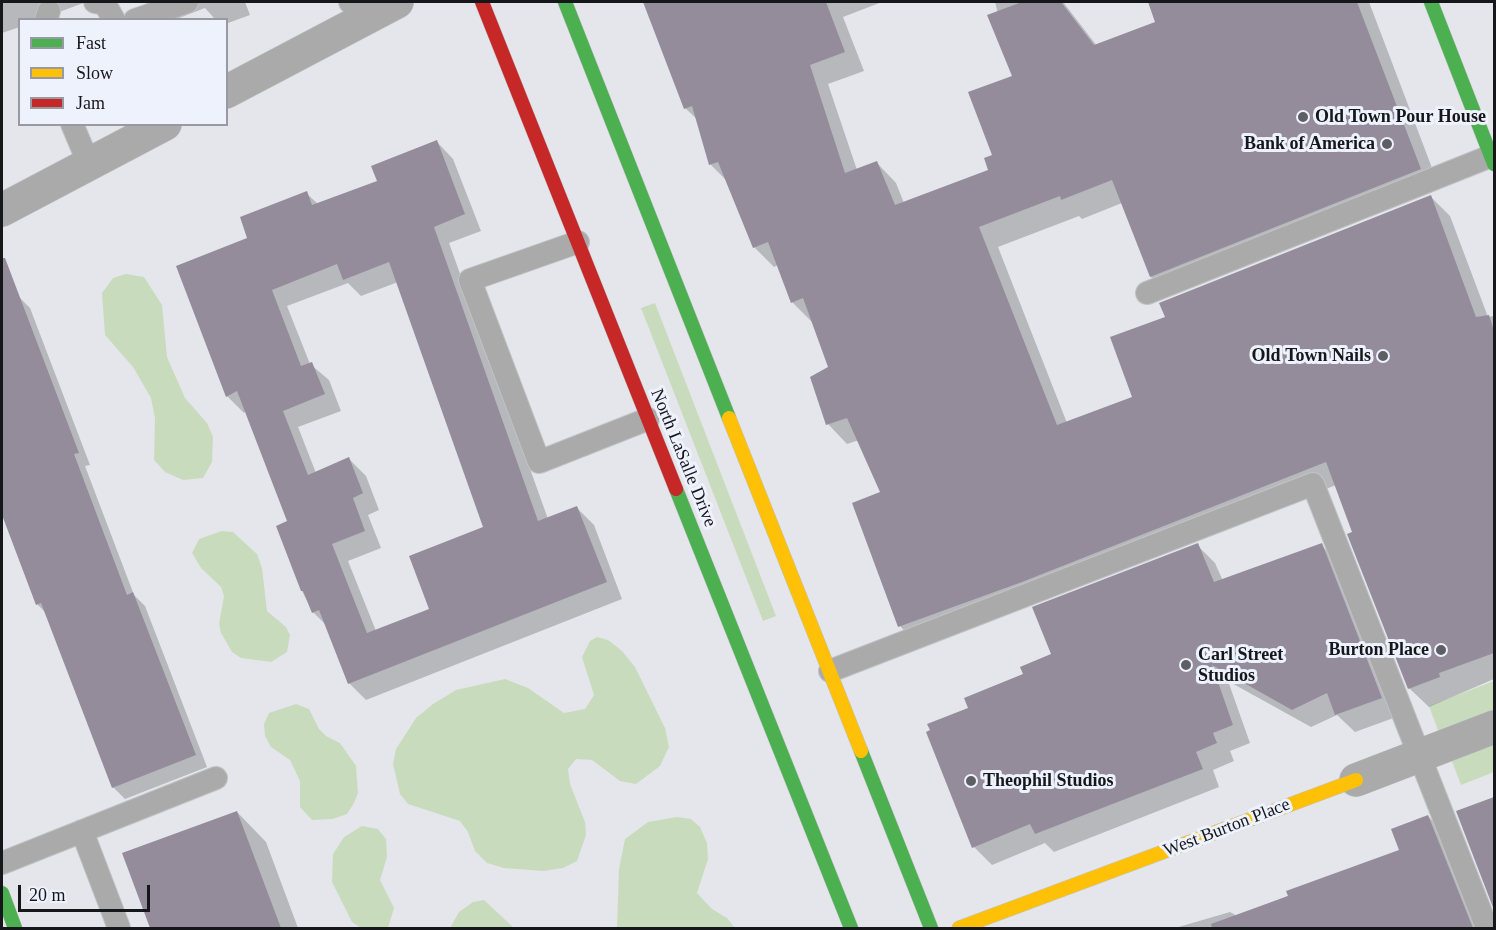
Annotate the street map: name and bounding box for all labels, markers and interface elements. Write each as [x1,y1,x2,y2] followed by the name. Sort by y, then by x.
[18,18,228,126] legend
[76,33,106,53] text: Fast
[76,63,113,83] text: Slow
[76,93,105,113] text: Jam
[1315,106,1486,128] place label: Old Town Pour House
[1296,110,1310,124] marker: Old Town Pour House
[1244,133,1375,155] place label: Bank of America
[1380,137,1394,151] marker: Bank of America
[1252,345,1371,367] place label: Old Town Nails
[1376,349,1390,363] marker: Old Town Nails
[645,386,721,530] street label: North LaSalle Drive
[1329,639,1429,661] place label: Burton Place
[1434,643,1448,657] marker: Burton Place
[1198,644,1283,686] place label: Carl Street Studios
[1179,658,1193,672] marker: Carl Street Studios
[983,770,1114,792] place label: Theophil Studios
[964,774,978,788] marker: Theophil Studios
[1161,794,1293,862] street label: West Burton Place
[21,873,153,911] scale bar
[29,885,66,905] text: 20 m

